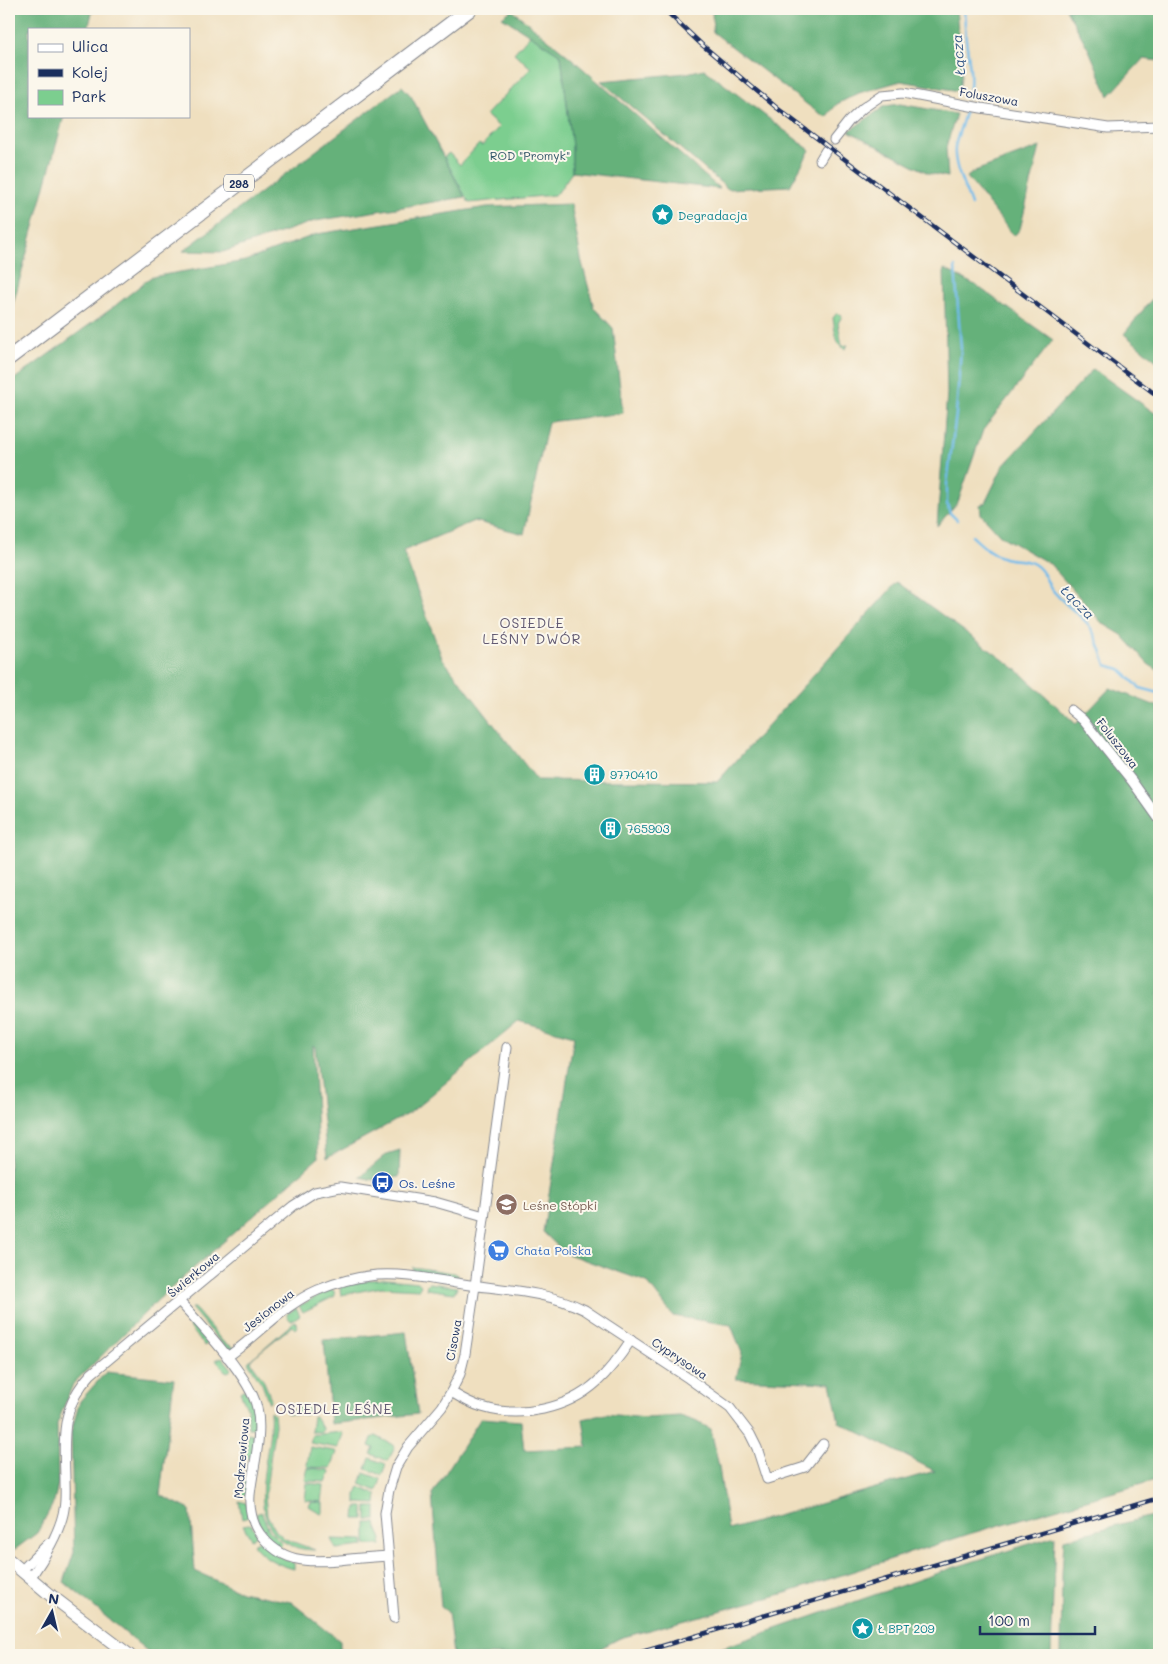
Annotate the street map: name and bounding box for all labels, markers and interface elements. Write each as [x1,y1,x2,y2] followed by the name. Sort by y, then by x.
[28,28,190,118] legend
[947,34,969,76] water label: Łącza
[72,36,109,56] text: Ulica
[72,62,108,82] text: Kolej
[958,83,1020,109] street label: Foluszowa
[72,86,106,106] text: Park
[490,147,570,163] park label: ROD "Promyk"
[224,174,254,192] road number: 298
[650,203,674,227] place icon: Degradacja
[678,207,748,223] place label: Degradacja
[1057,581,1099,623] water label: Łącza
[482,613,582,648] district label: OSIEDLE LEŚNY DWÓR
[1093,715,1143,771] street label: Foluszowa
[582,762,606,786] building icon: 9770410
[610,766,658,782] place label: 9770410
[599,816,623,840] building icon: 765903
[627,820,669,836] place label: 765903
[371,1171,395,1195] bus stop icon: Os. Leśne
[399,1175,455,1191] place label: Os. Leśne
[495,1193,519,1217] school or university icon: Leśne Stópki
[523,1197,597,1213] place label: Leśne Stópki
[487,1238,511,1262] supermarket icon: Chata Polska
[515,1242,592,1258] place label: Chata Polska
[164,1247,222,1301] street label: Świerkowa
[239,1285,297,1335] street label: Jesionowa
[441,1318,465,1362] street label: Cisowa
[649,1333,711,1383] street label: Cyprysowa
[275,1399,393,1418] district label: OSIEDLE LEŚNE
[229,1417,253,1499] street label: Modrzewiowa
[28,1586,78,1636] north arrow
[47,1588,60,1609] text: N
[980,1604,1096,1636] scale bar
[988,1610,1030,1630] text: 100 m
[850,1616,874,1640] place icon: Ł BPT 209
[878,1620,935,1636] place label: Ł BPT 209

